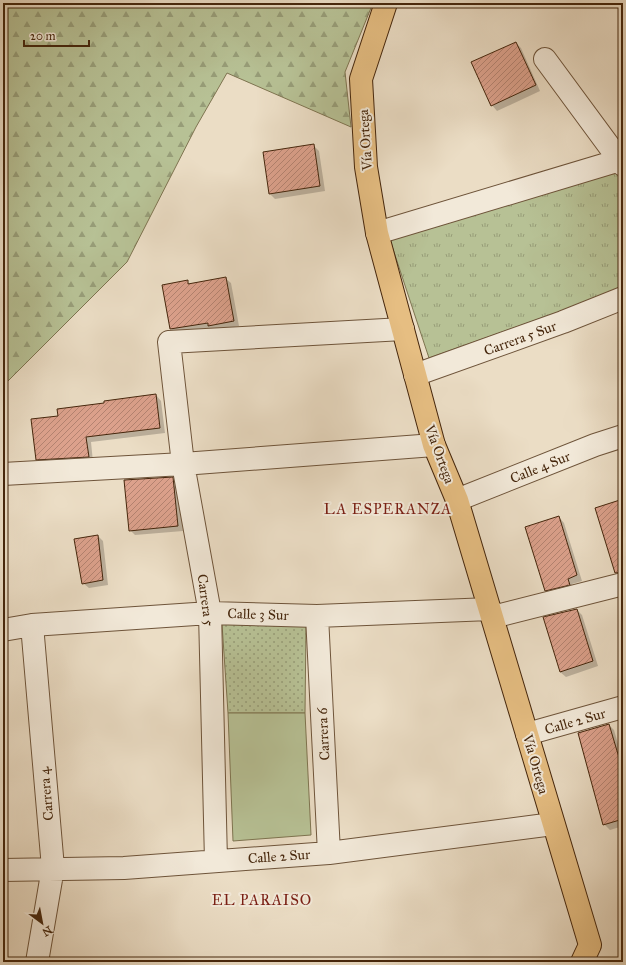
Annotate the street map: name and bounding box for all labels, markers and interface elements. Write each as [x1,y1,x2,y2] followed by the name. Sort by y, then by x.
[24,22,89,48] scale bar
[30,29,56,43] text: 20 m
[355,109,376,172] street label: Vía Ortega
[481,317,560,359] street label: Carrera 5 Sur
[421,422,458,486] street label: Vía Ortega
[508,447,573,487] street label: Calle 4 Sur
[324,500,452,518] district label: LA ESPERANZA
[193,573,218,628] street label: Carrera 5
[227,605,290,624] street label: Calle 3 Sur
[543,704,608,738] street label: Calle 2 Sur
[314,706,333,761] street label: Carrera 6
[519,731,552,796] street label: Vía Ortega
[36,765,57,821] street label: Carrera 4
[247,846,312,867] street label: Calle 2 Sur
[212,891,312,909] district label: EL PARAISO
[22,903,62,943] north arrow
[39,923,54,939] text: N

